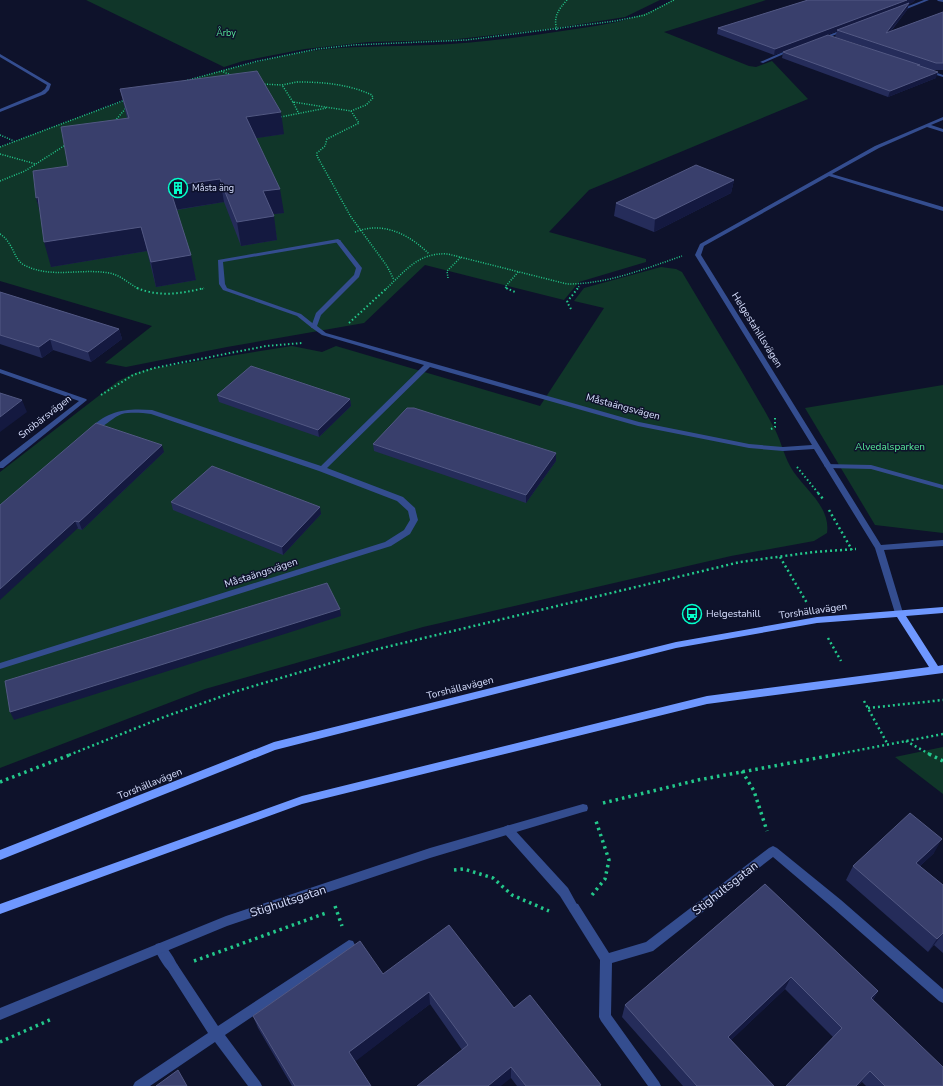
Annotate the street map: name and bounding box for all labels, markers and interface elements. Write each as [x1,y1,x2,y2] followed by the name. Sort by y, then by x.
[216,26,236,39] park label: Årby
[167,177,189,199] building icon: Måsta äng
[192,182,234,194] place label: Måsta äng
[728,290,786,370] street label: Helgestahillsvägen
[584,390,662,424] street label: Måstaängsvägen
[15,392,75,442] street label: Snöbärsvägen
[855,440,925,454] park label: Alvedalsparken
[223,555,299,591] street label: Måstaängsvägen
[778,599,848,623] street label: Torshällavägen
[681,603,703,625] bus stop icon: Helgestahill
[706,607,761,621] place label: Helgestahill
[425,673,495,703] street label: Torshällavägen
[116,765,184,803] street label: Torshällavägen
[689,857,761,919] street label: Stighultsgatan
[248,881,328,921] street label: Stighultsgatan

